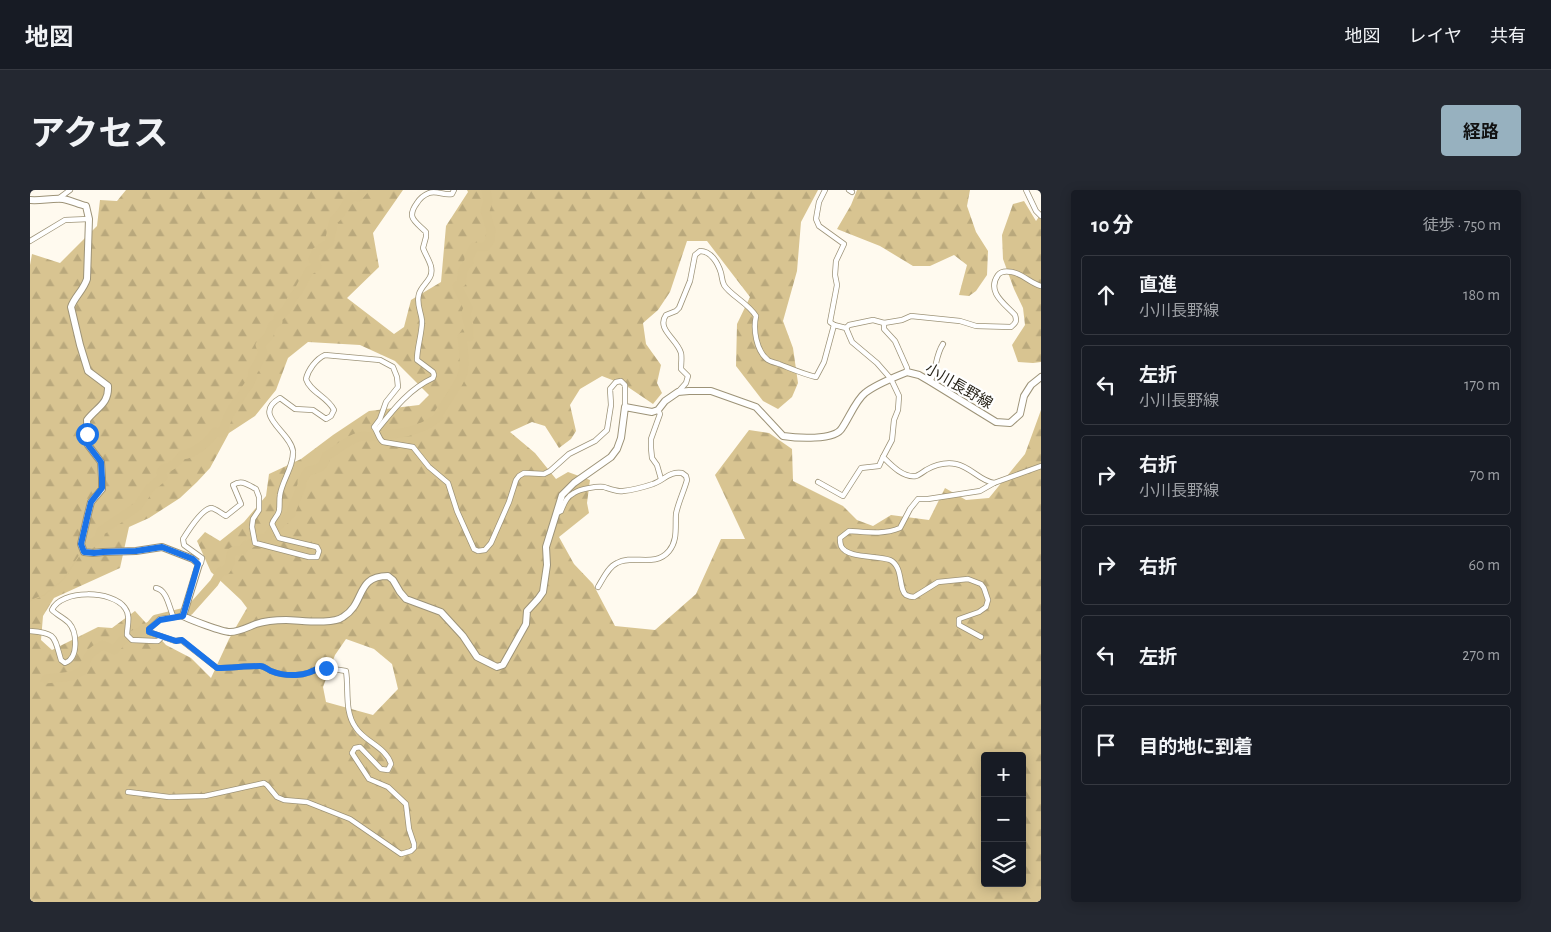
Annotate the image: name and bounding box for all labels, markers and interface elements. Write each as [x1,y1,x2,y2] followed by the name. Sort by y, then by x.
[25,26,73,50] text: 地図
[1345,28,1381,46] text: 地図
[1409,28,1462,46] text: レイヤ
[1490,28,1526,46] text: 共有
[1441,105,1521,156] button: 経路
[30,117,168,152] text: アクセス
[1091,215,1134,236] text: 10 分
[1423,217,1501,233] text: 徒歩 · 750 m
[1139,276,1177,295] text: 直進
[1092,281,1120,309] icon: ahead
[1463,287,1500,303] text: 180 m
[1139,303,1219,319] text: 小川長野線
[923,360,995,412] street label: 小川長野線
[1139,366,1177,385] text: 左折
[1092,371,1120,399] icon: left
[1464,377,1500,393] text: 170 m
[1139,393,1219,409] text: 小川長野線
[76,423,99,446] route start
[1139,456,1177,475] text: 右折
[1092,461,1120,489] icon: right
[1469,467,1500,483] text: 70 m
[1139,483,1219,499] text: 小川長野線
[1092,551,1120,579] icon: right
[1469,557,1500,573] text: 60 m
[1139,558,1177,577] text: 右折
[1092,641,1120,669] icon: left
[1462,647,1500,663] text: 270 m
[1139,648,1177,667] text: 左折
[315,657,338,680] route end
[1092,731,1120,759] icon: arrive
[1139,738,1253,757] text: 目的地に到着
[981,752,1026,887] map controls
[981,752,1026,797] button: +
[981,797,1026,842] button: −
[981,842,1026,887] button: layers

